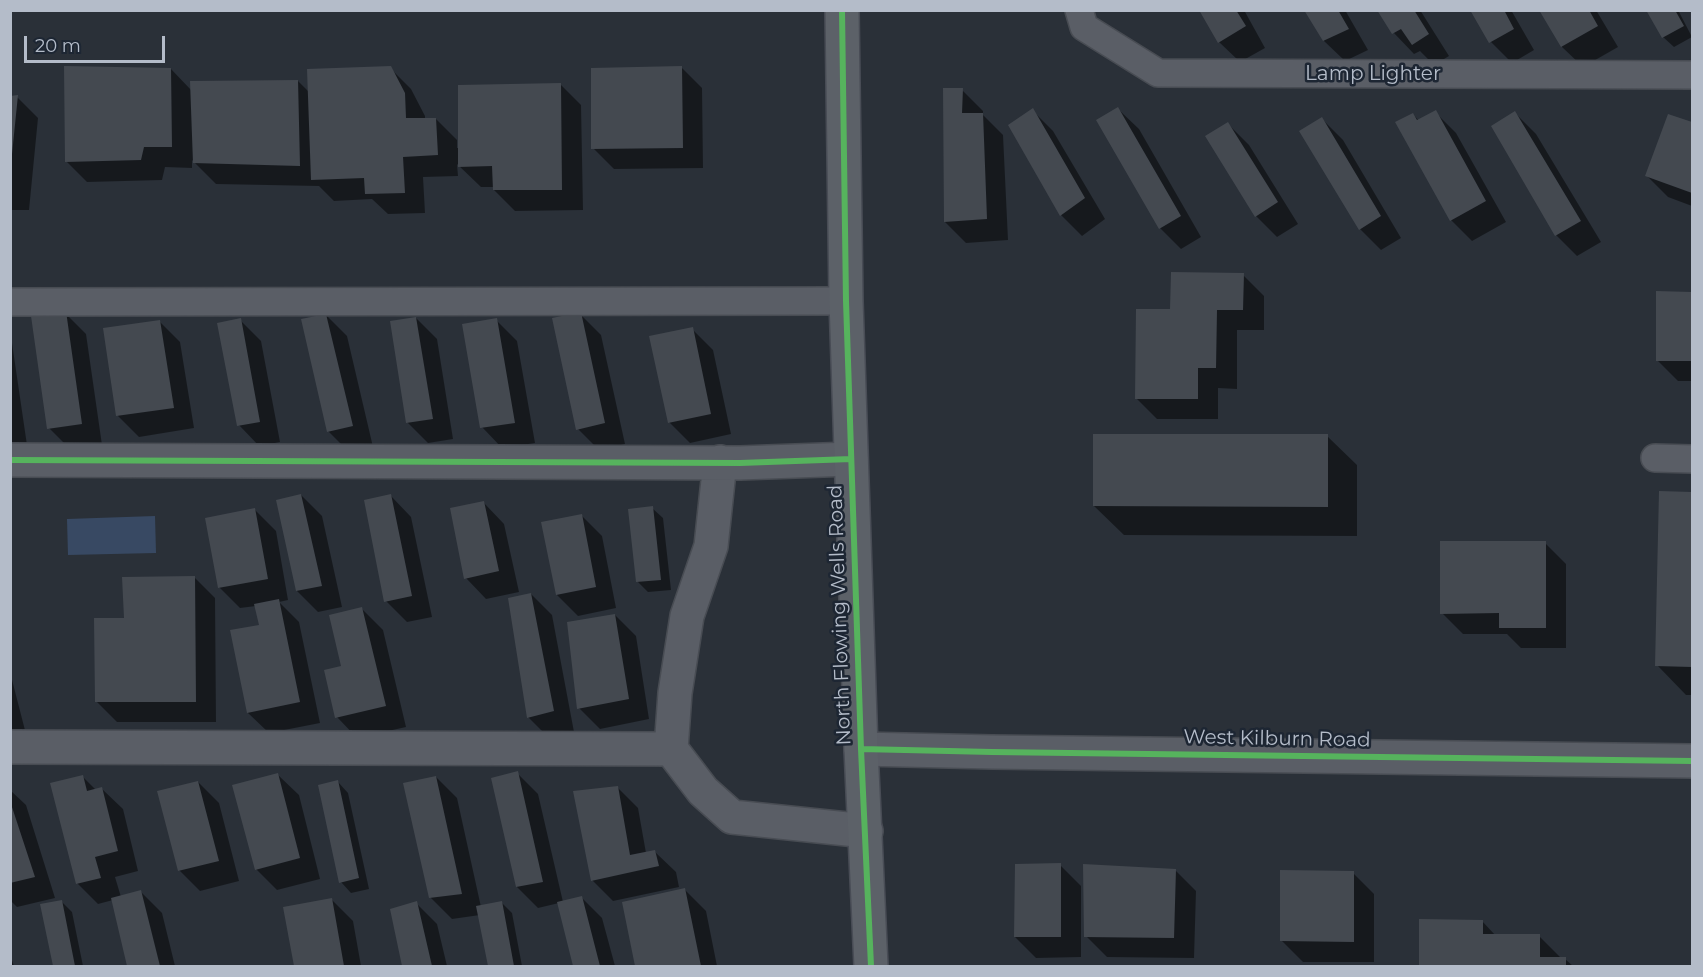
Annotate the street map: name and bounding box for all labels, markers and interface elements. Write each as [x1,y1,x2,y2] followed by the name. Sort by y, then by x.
[27,24,168,62] scale bar
[35,35,81,57] text: 20 m
[1305,62,1441,86] street label: Lamp Lighter
[823,484,857,746] street label: North Flowing Wells Road
[1183,725,1371,753] street label: West Kilburn Road

